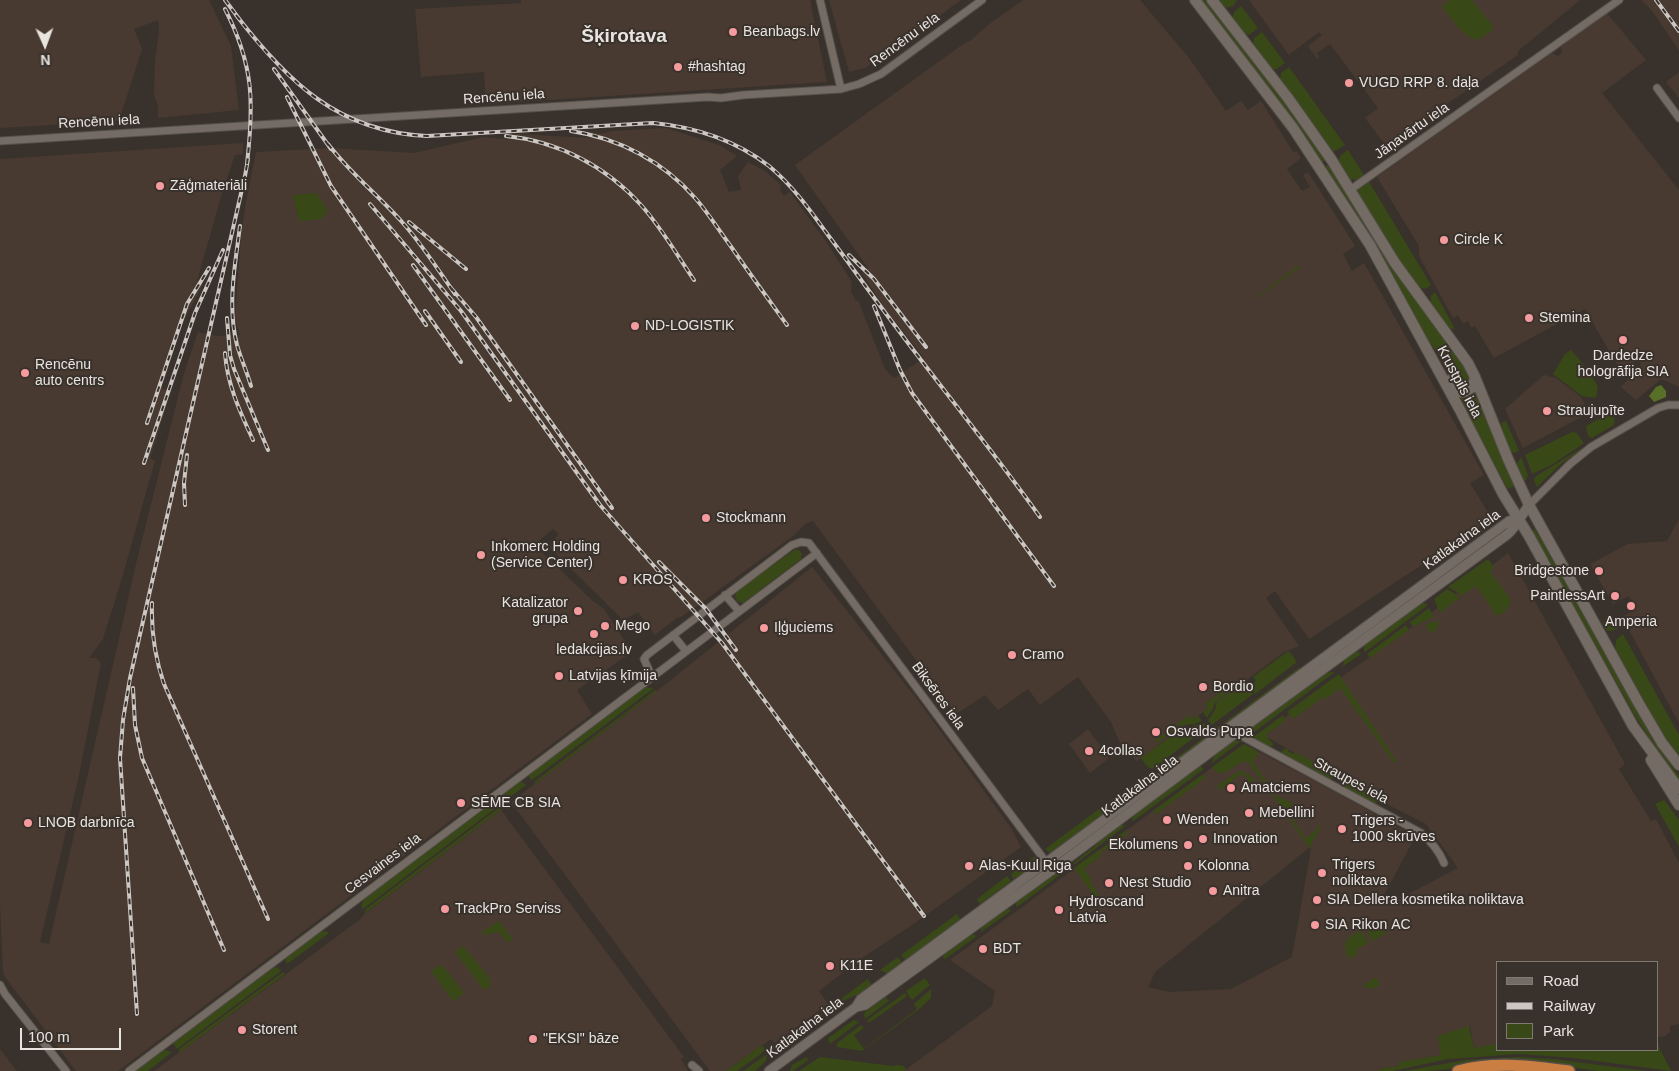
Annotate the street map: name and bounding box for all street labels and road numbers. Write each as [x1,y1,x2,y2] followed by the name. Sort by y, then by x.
[867,9,943,71] street label: Rencēnu iela
[463,86,545,108] street label: Rencēnu iela
[1371,99,1453,163] street label: Jāņavārtu iela
[58,111,140,133] street label: Rencēnu iela
[1433,343,1485,421] street label: Krustpils iela
[1420,506,1504,574] street label: Katlakalna iela
[908,659,968,733] street label: Biksēres iela
[1099,752,1181,820] street label: Katlakalna iela
[1311,754,1391,808] street label: Straupes iela
[342,830,424,898] street label: Cesvaines iela
[764,994,846,1062] street label: Katlakalna iela

